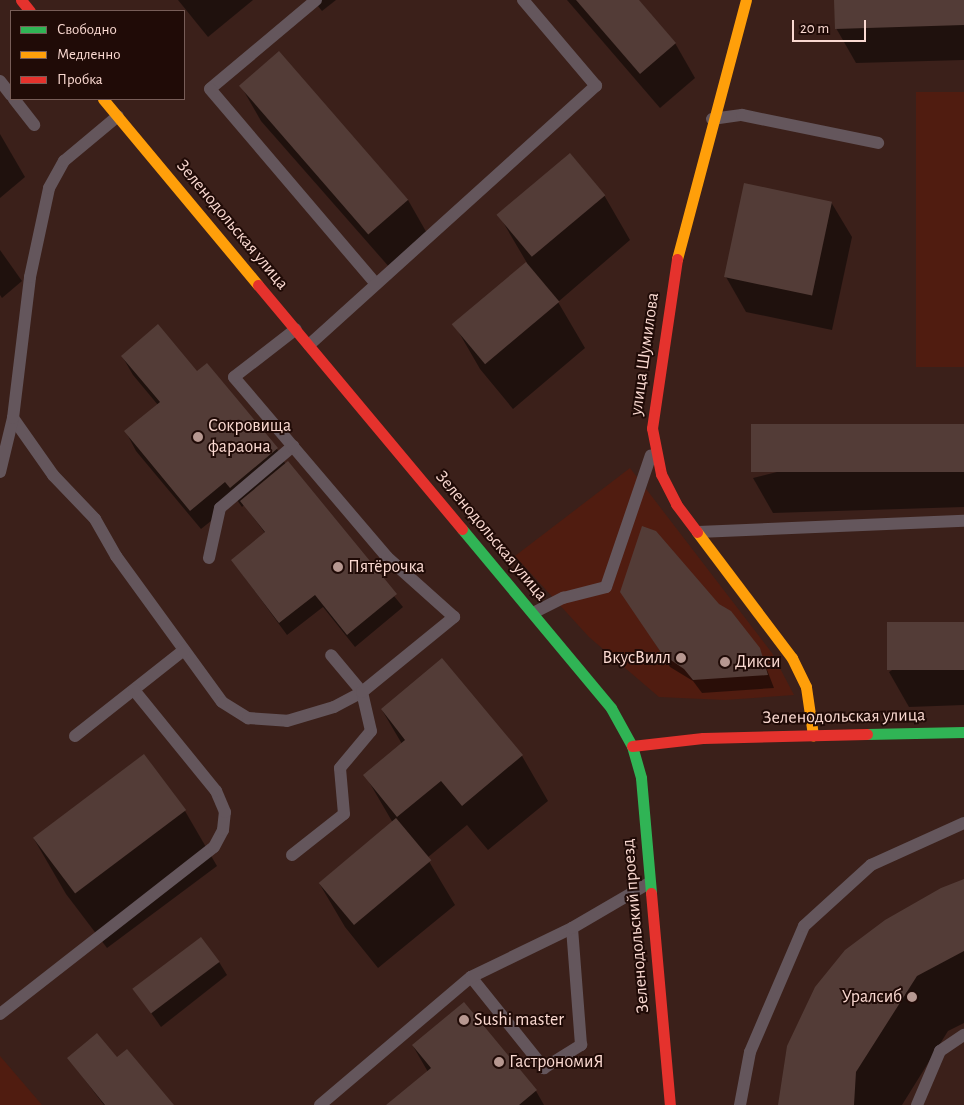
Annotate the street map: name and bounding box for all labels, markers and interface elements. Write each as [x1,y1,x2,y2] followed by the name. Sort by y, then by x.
[10,10,185,100] legend
[794,10,868,42] scale bar
[800,21,829,36] text: 20 m
[57,22,117,37] text: Свободно
[57,47,121,62] text: Медленно
[57,72,103,87] text: Пробка
[171,156,293,294] street label: Зеленодольская улица
[626,291,664,417] street label: улица Шумилова
[208,416,291,458] place label: Сокровища фараона
[192,431,204,443] marker: Сокровища фараона
[430,467,552,605] street label: Зеленодольская улица
[348,556,425,578] place label: Пятёрочка
[332,561,344,573] marker: Пятёрочка
[602,647,671,669] place label: ВкусВилл
[735,651,780,673] place label: Дикси
[675,652,687,664] marker: ВкусВилл
[719,656,731,668] marker: Дикси
[762,705,926,729] street label: Зеленодольская улица
[618,838,654,1014] street label: Зеленодольский проезд
[842,986,902,1008] place label: Уралсиб
[906,991,918,1003] marker: Уралсиб
[474,1009,564,1031] place label: Sushi master
[458,1014,470,1026] marker: Sushi master
[509,1051,604,1073] place label: ГастрономиЯ
[493,1056,505,1068] marker: ГастрономиЯ

